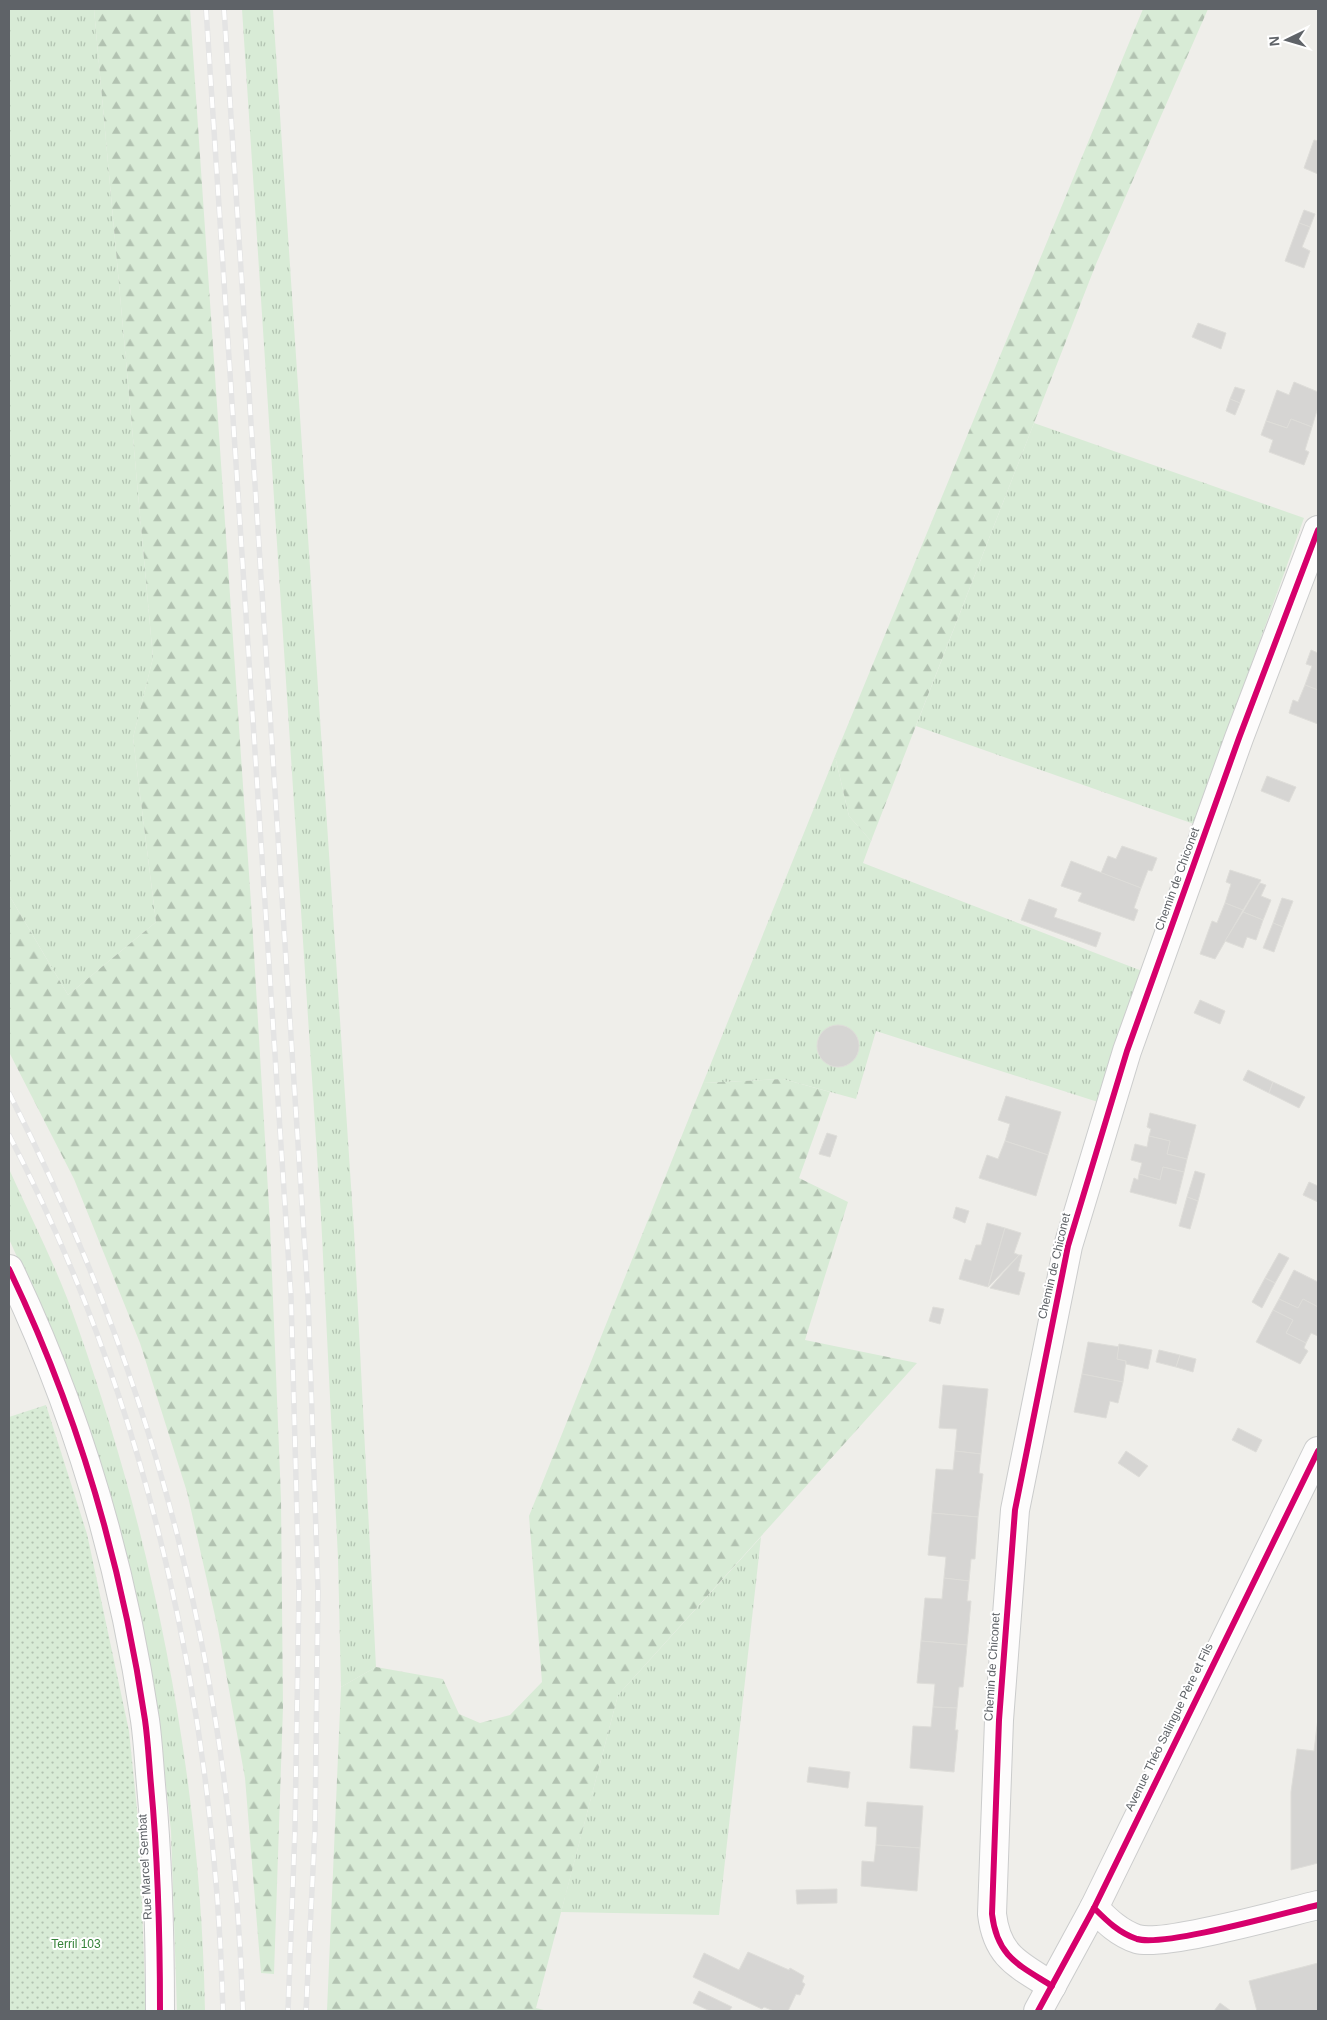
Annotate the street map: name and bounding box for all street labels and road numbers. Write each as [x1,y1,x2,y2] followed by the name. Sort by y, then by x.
[1152,825,1202,932] street label: Chemin de Chiconet
[1035,1211,1073,1321] street label: Chemin de Chiconet
[981,1612,1003,1722] street label: Chemin de Chiconet
[1122,1641,1216,1813] street label: Avenue Théo Salingue Père et Fils
[135,1813,155,1920] street label: Rue Marcel Sembat

